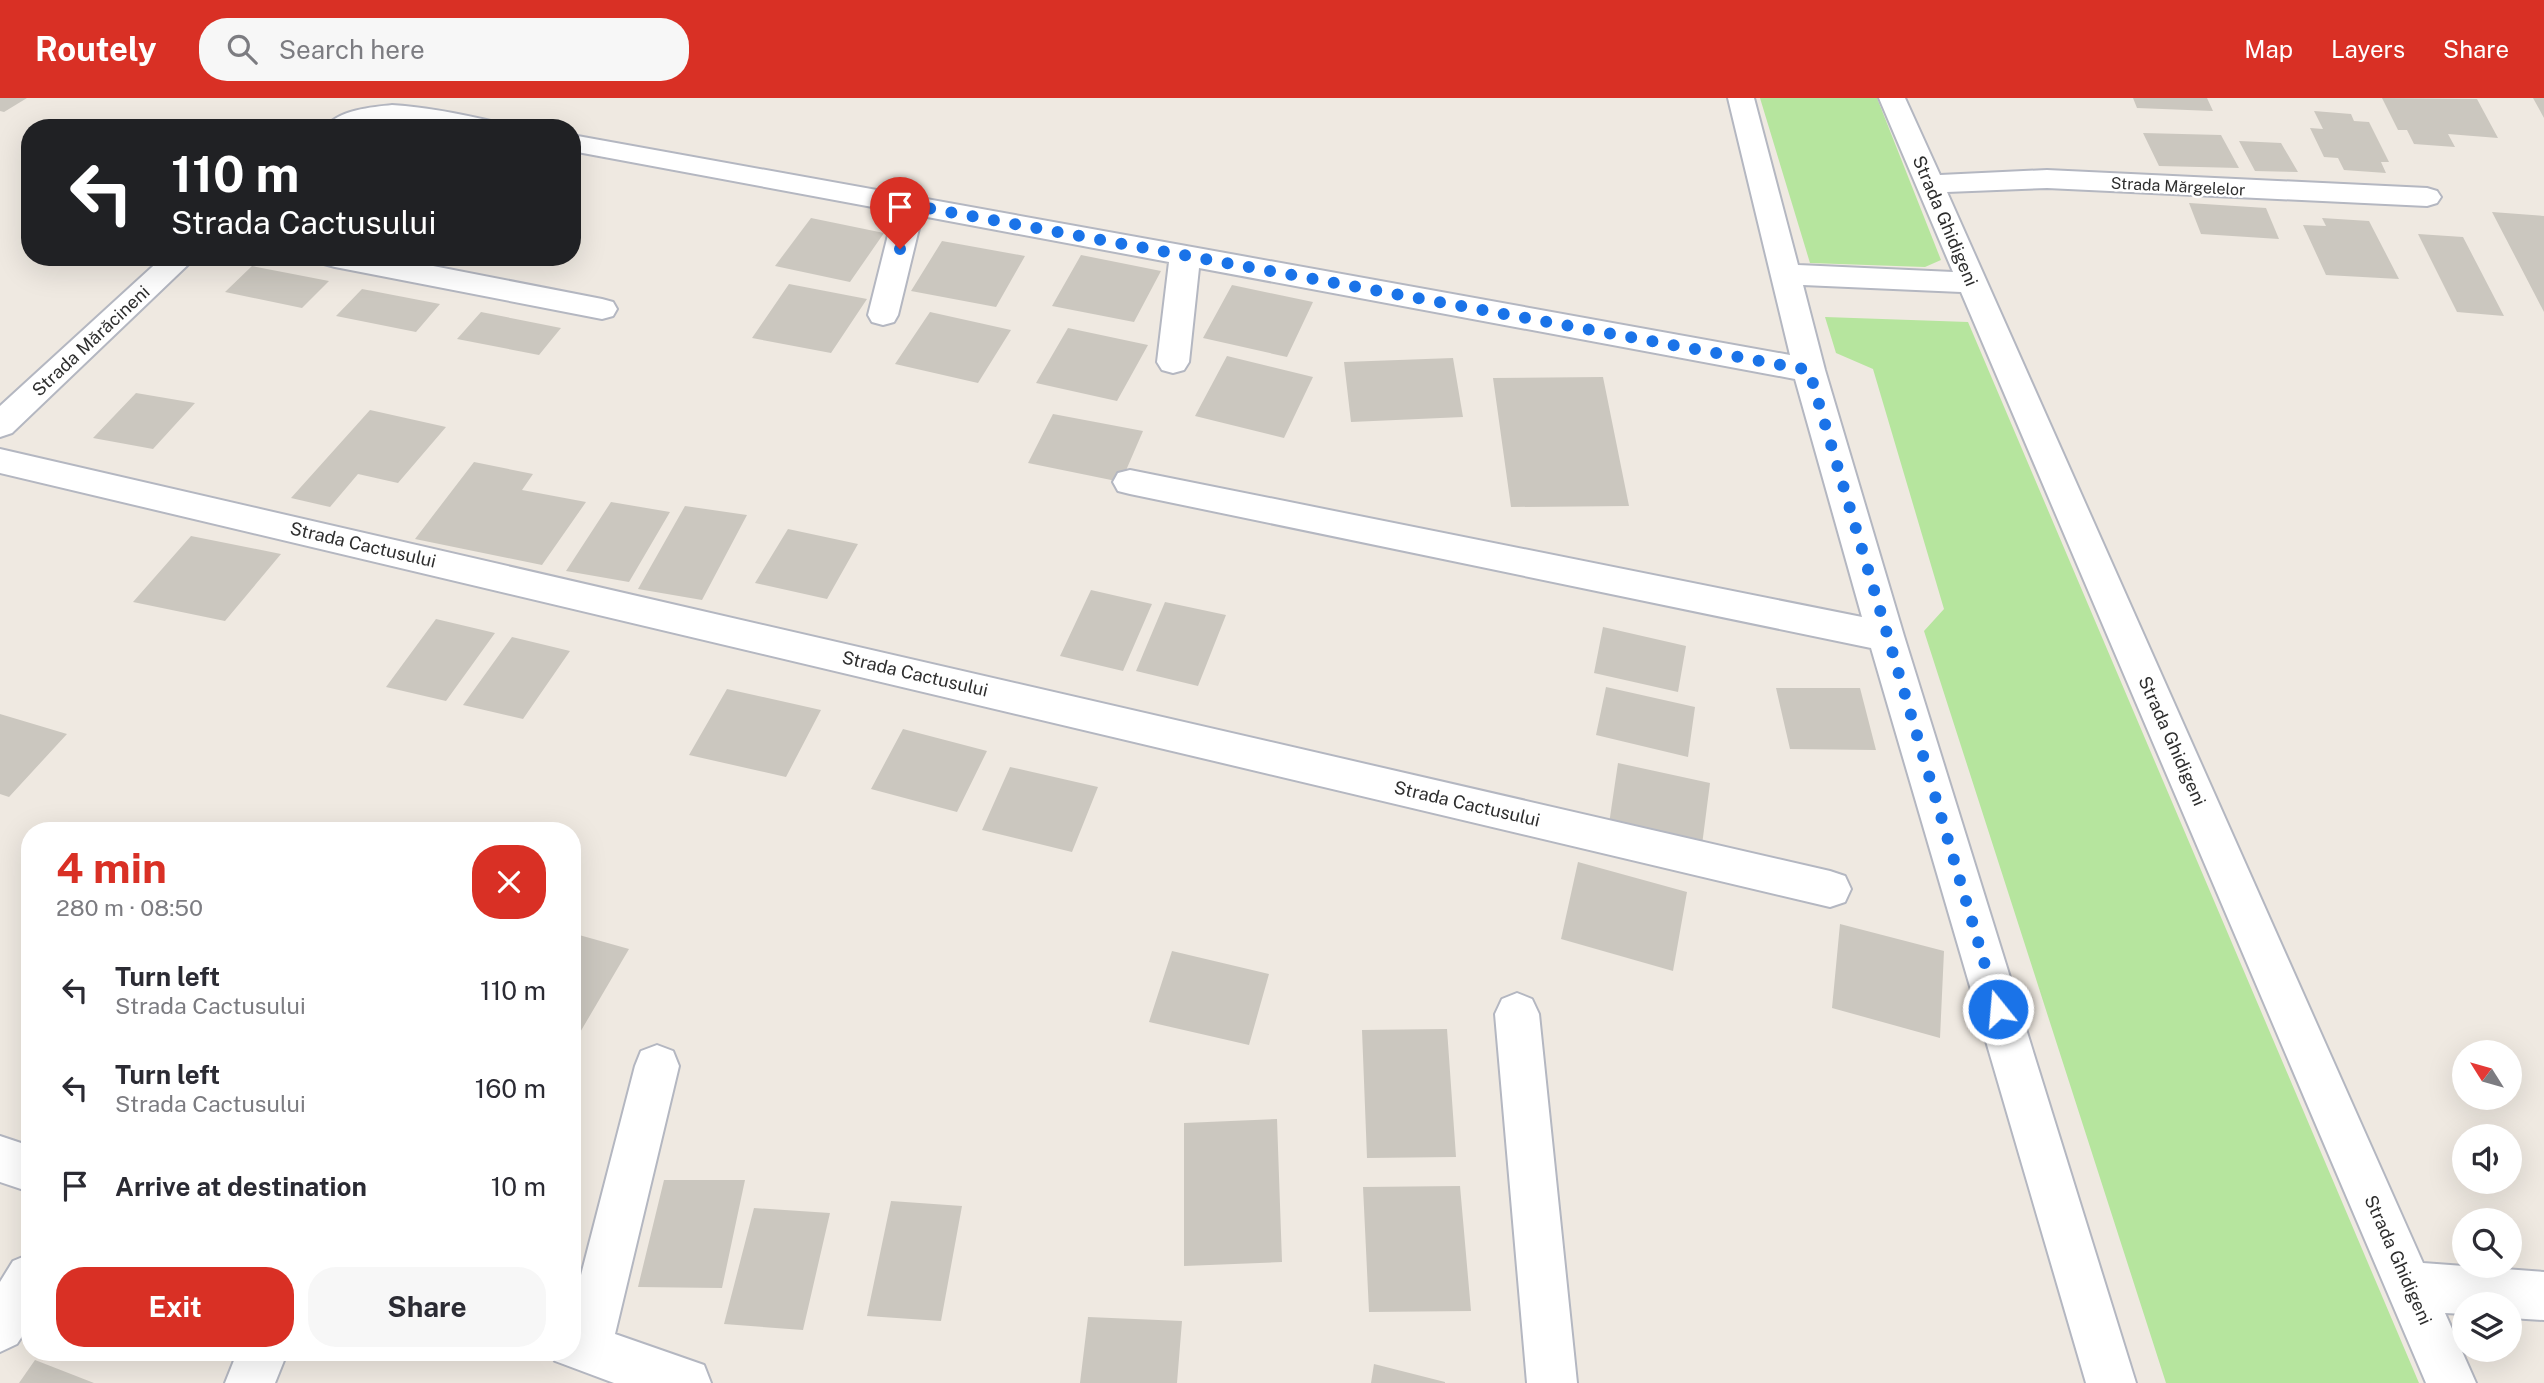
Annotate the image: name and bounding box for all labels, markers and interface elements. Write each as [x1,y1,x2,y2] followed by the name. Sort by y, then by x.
[199,18,689,81] search box
[35,30,157,68] text: Routely
[223,30,261,68] icon: search
[279,34,425,65] text: Search here
[2244,35,2293,63] text: Map
[2331,35,2405,63] text: Layers
[2443,35,2509,63] text: Share
[171,145,299,203] text: 110 m
[56,147,147,238] icon: left
[1909,152,1982,289] street label: Strada Ghidigeni
[2110,173,2246,200] street label: Strada Mărgelelor
[870,177,930,249] pin
[881,188,919,226] icon: arrive
[171,204,436,241] text: Strada Cactusului
[28,281,154,400] street label: Strada Mărăcineni
[288,517,438,572] street label: Strada Cactusului
[840,646,990,701] street label: Strada Cactusului
[2134,673,2210,809] street label: Strada Ghidigeni
[1392,776,1542,831] street label: Strada Cactusului
[56,843,167,892] text: 4 min
[472,845,546,919] button: close
[56,894,203,921] text: 280 m · 08:50
[115,961,220,992] text: Turn left
[56,971,94,1009] icon: left
[1961,972,2035,1046] position arrow
[480,975,546,1006] text: 110 m
[115,992,306,1019] text: Strada Cactusului
[2452,1040,2522,1110] north arrow
[2452,1040,2522,1362] map controls
[115,1059,220,1090] text: Turn left
[56,1069,94,1107] icon: left
[475,1073,546,1104] text: 160 m
[115,1090,306,1117] text: Strada Cactusului
[2452,1124,2522,1194] button: sound
[56,1167,94,1205] icon: arrive
[115,1171,367,1202] text: Arrive at destination
[491,1171,546,1202] text: 10 m
[2360,1192,2436,1328] street label: Strada Ghidigeni
[2452,1208,2522,1278] button: search
[56,1267,294,1347] button: Exit
[308,1267,546,1347] button: Share
[2452,1292,2522,1362] button: layers

